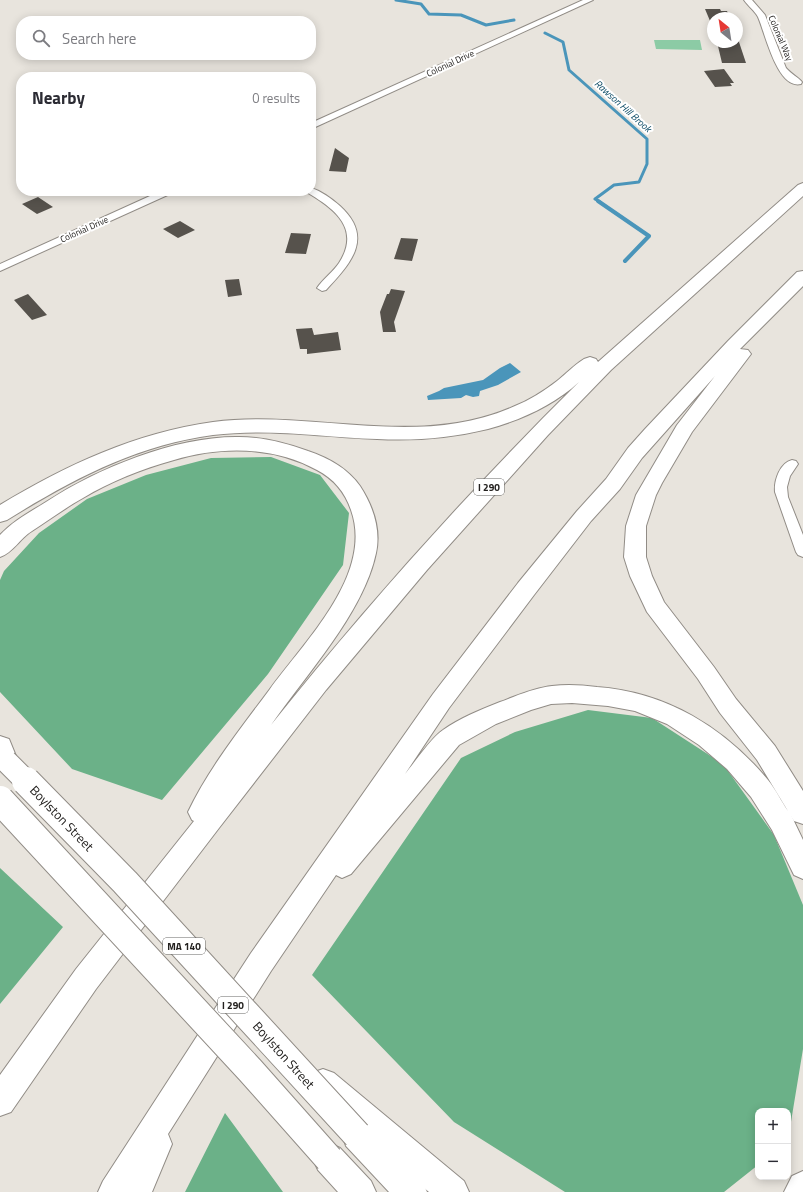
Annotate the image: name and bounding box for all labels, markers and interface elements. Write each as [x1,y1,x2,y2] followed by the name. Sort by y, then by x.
[707,12,743,48] north arrow
[766,13,797,63] street label: Colonial Way
[16,16,316,60] search box
[30,27,52,49] icon: search
[62,27,136,50] text: Search here
[424,46,476,80] street label: Colonial Drive
[591,76,656,137] water label: Rawson Hill Brook
[32,85,85,111] text: Nearby
[252,88,300,108] text: 0 results
[58,212,111,245] street label: Colonial Drive
[474,479,504,495] road number: I 290
[25,781,99,856] street label: Boylston Street
[163,938,205,954] road number: MA 140
[218,997,248,1013] road number: I 290
[248,1017,320,1094] street label: Boylston Street
[755,1108,791,1180] map controls
[755,1108,791,1144] button: +
[755,1144,791,1180] button: −

